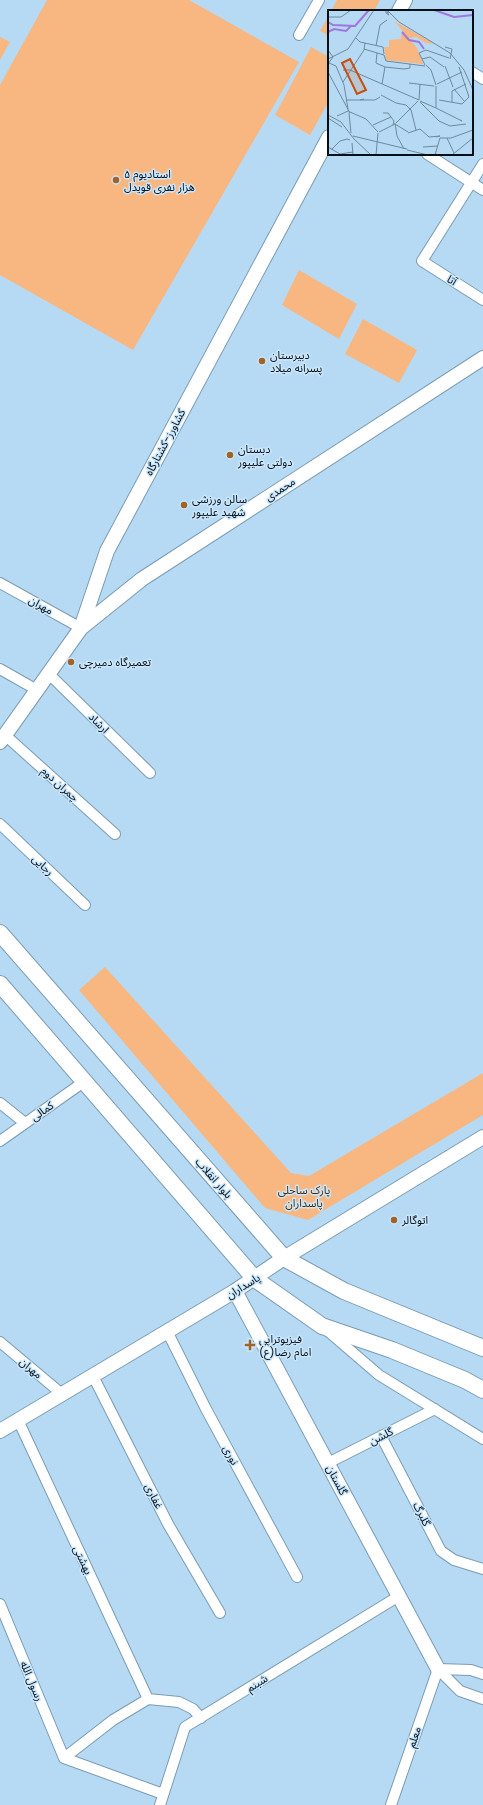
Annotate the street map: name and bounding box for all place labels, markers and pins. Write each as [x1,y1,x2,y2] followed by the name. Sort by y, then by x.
[124,166,195,195] place label: استادیوم ۵ هزار نفری قویدل
[111,175,121,185] marker: استادیوم ۵ هزار نفری قویدل
[270,347,322,376] place label: دبیرستان پسرانه میلاد
[257,356,267,366] marker: دبیرستان پسرانه میلاد
[237,441,292,470] place label: دبستان دولتی علیپور
[225,450,235,460] marker: دبستان دولتی علیپور
[191,491,247,520] place label: سالن ورزشی شهید علیپور
[179,500,189,510] marker: سالن ورزشی شهید علیپور
[79,654,151,670] place label: تعمیرگاه دمیرچی
[66,657,76,667] marker: تعمیرگاه دمیرچی
[401,1212,428,1228] place label: اتوگالر
[389,1215,399,1225] marker: اتوگالر
[259,1331,311,1360] place label: فیزیوتراپی امام رضا(ع)
[244,1339,256,1351] marker: فیزیوتراپی امام رضا(ع)

